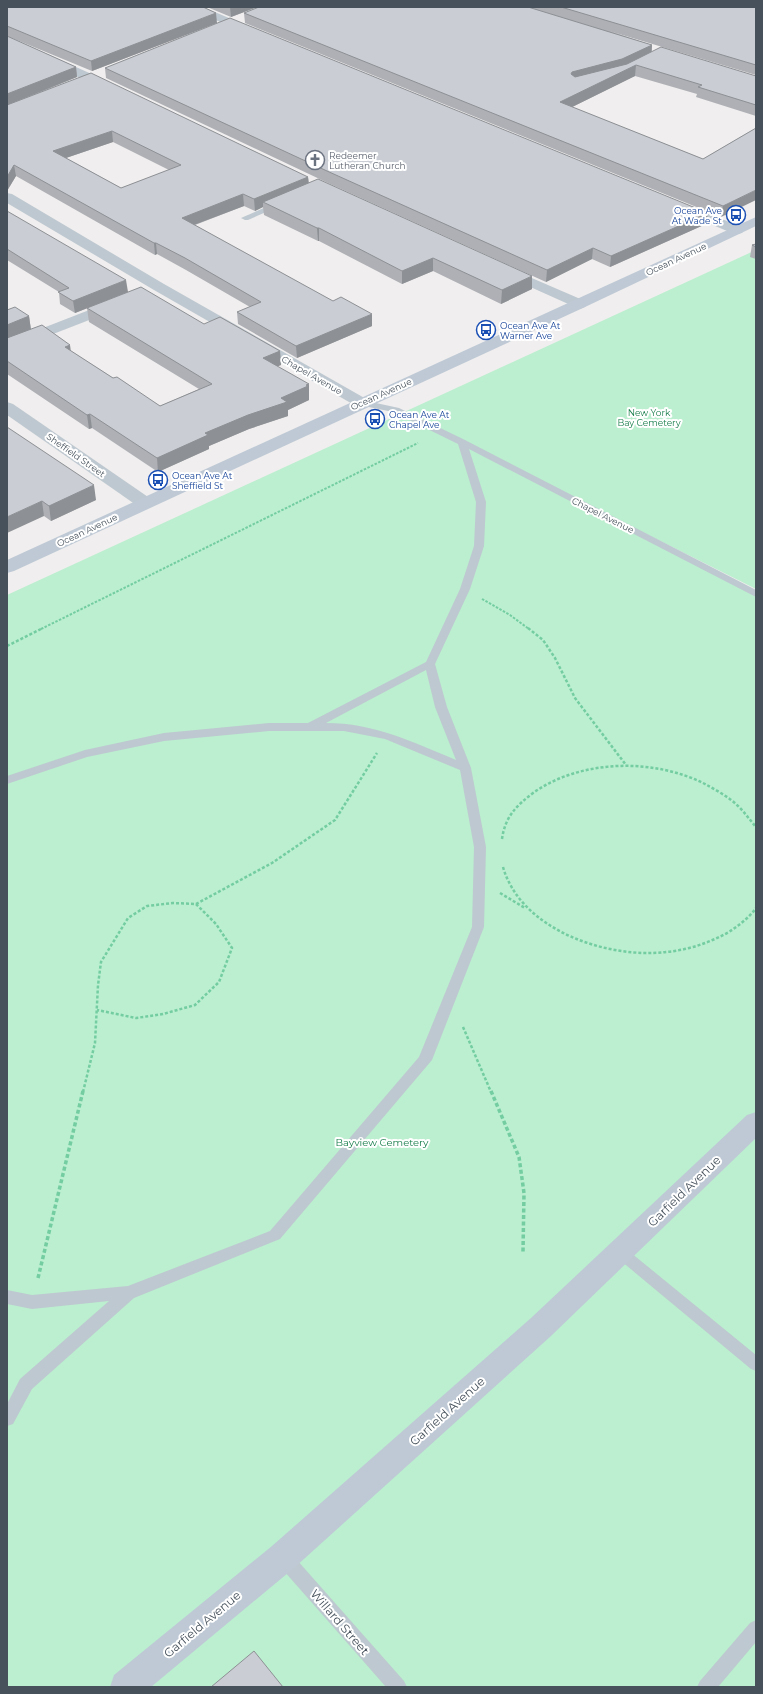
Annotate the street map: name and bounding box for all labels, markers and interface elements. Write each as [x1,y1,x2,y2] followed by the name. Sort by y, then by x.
[304,149,326,171] church icon: Redeemer Lutheran Church
[329,150,406,171] place label: Redeemer Lutheran Church
[725,204,747,226] bus stop icon: Ocean Ave At Wade St
[672,205,723,226] place label: Ocean Ave At Wade St
[644,240,709,278] street label: Ocean Avenue
[475,319,497,341] bus stop icon: Ocean Ave At Warner Ave
[500,320,561,341] place label: Ocean Ave At Warner Ave
[280,353,345,397] street label: Chapel Avenue
[349,375,414,412] street label: Ocean Avenue
[617,407,681,428] park label: New York Bay Cemetery
[364,408,386,430] bus stop icon: Ocean Ave At Chapel Ave
[389,409,450,430] place label: Ocean Ave At Chapel Ave
[45,431,108,480] street label: Sheffield Street
[147,469,169,491] bus stop icon: Ocean Ave At Sheffield St
[172,470,233,491] place label: Ocean Ave At Sheffield St
[570,495,636,536] street label: Chapel Avenue
[55,511,120,549] street label: Ocean Avenue
[336,1136,429,1149] park label: Bayview Cemetery
[644,1152,724,1230] street label: Garfield Avenue
[406,1373,488,1449] street label: Garfield Avenue
[307,1586,373,1658] street label: Willard Street
[161,1587,243,1661] street label: Garfield Avenue

